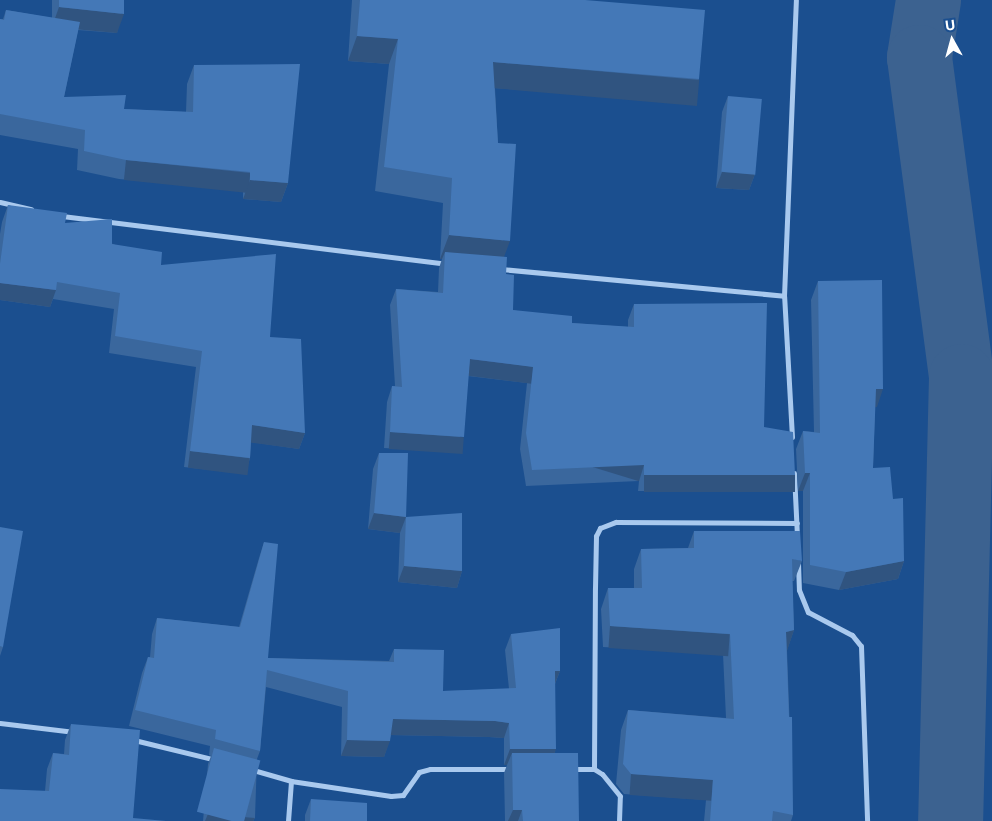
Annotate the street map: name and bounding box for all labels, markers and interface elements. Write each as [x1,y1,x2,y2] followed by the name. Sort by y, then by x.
[927,15,977,65] north arrow
[944,15,957,35] text: U

